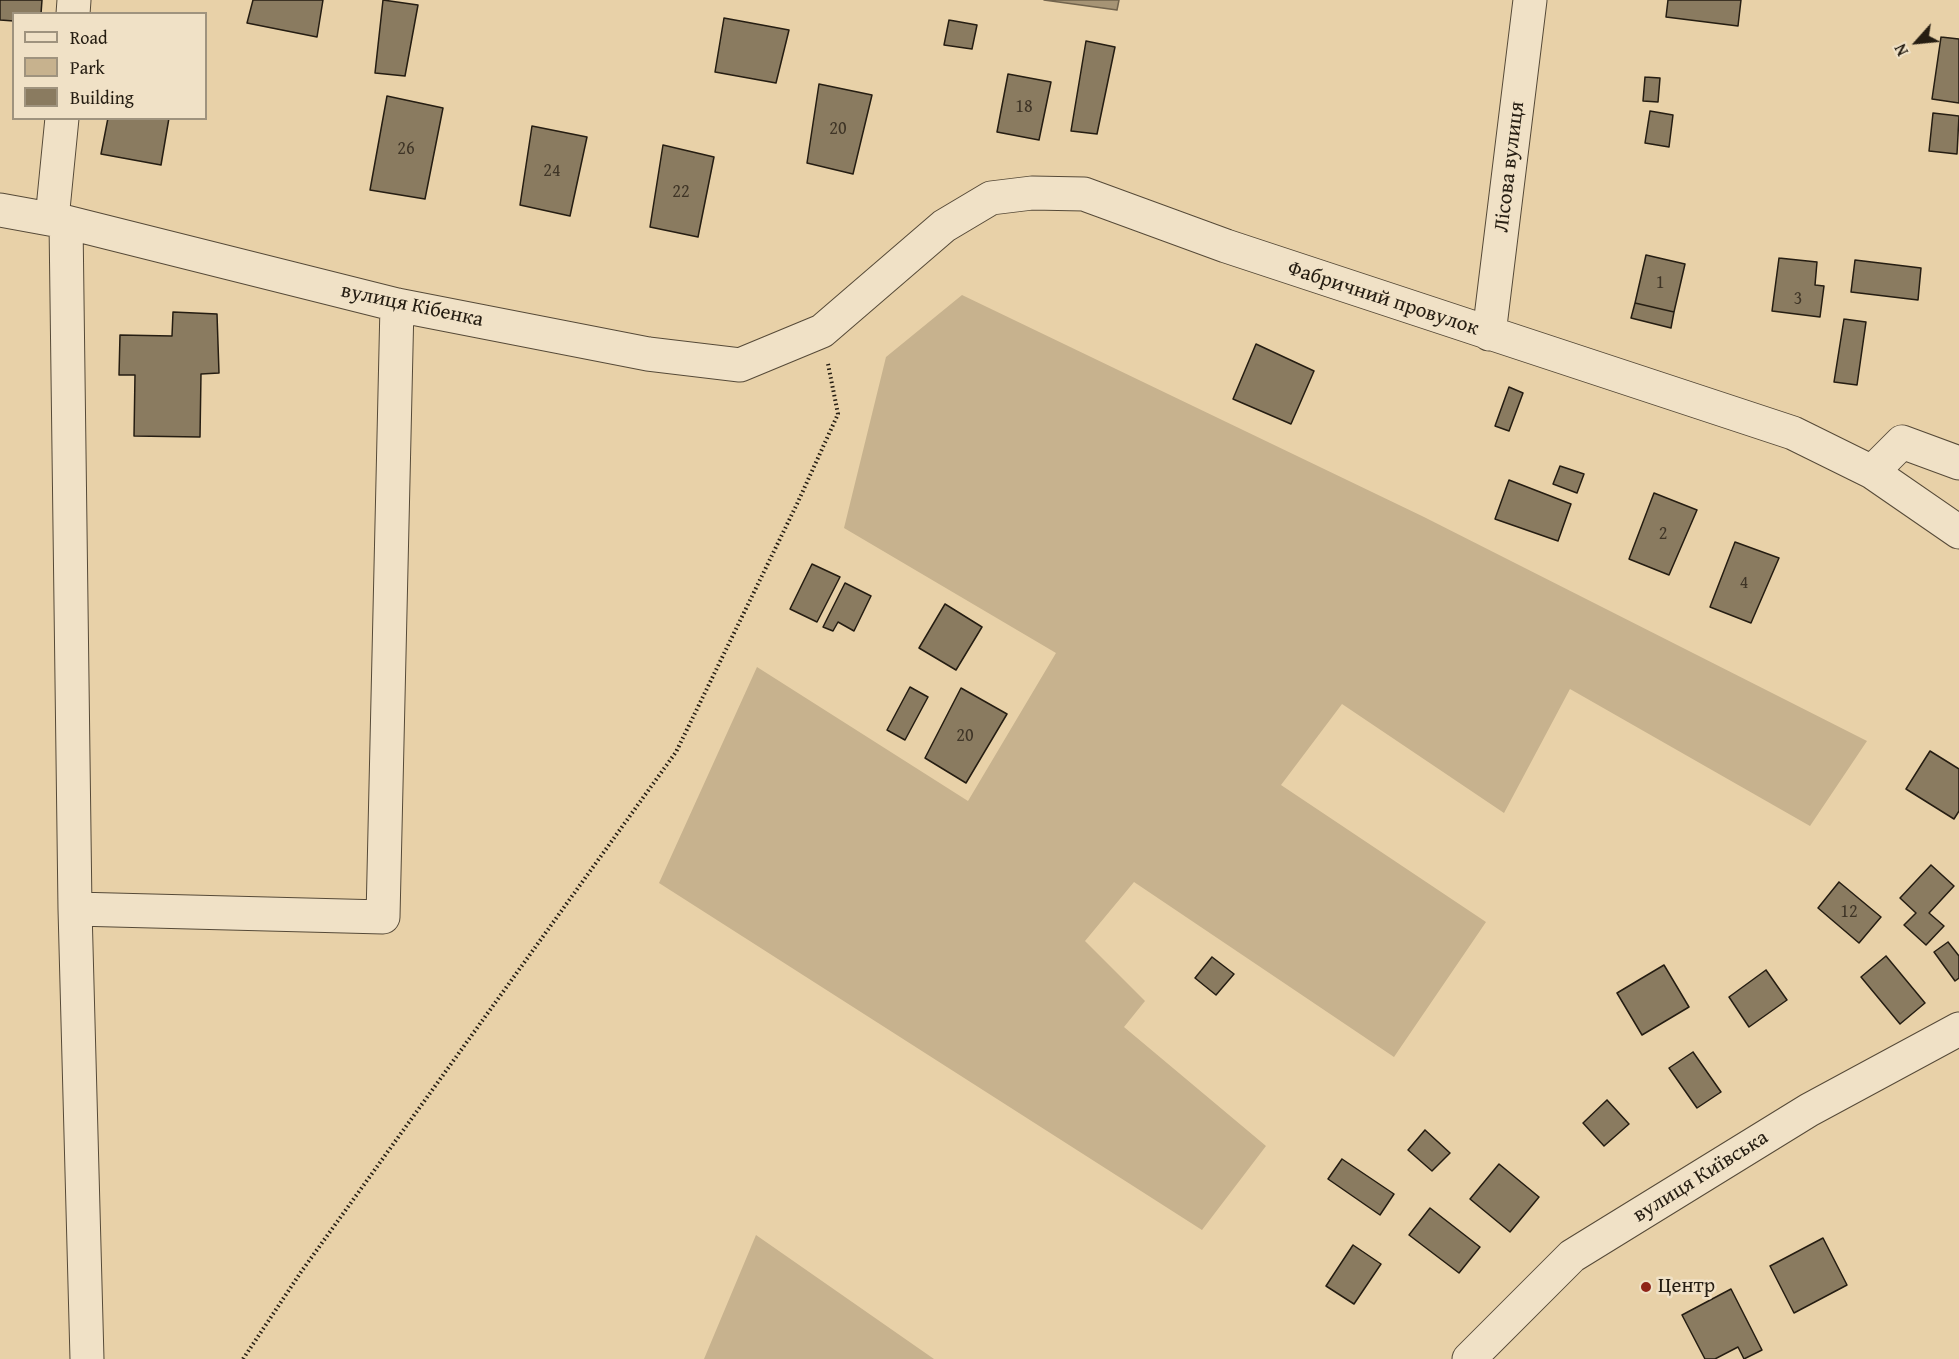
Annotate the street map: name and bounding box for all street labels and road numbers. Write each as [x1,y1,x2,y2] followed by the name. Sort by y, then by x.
[1489,100,1531,234] street label: Лісова вулиця
[1284,256,1482,342] street label: Фабричний провулок
[339,279,485,333] street label: вулиця Кібенка
[1629,1125,1773,1229] street label: вулиця Київська

